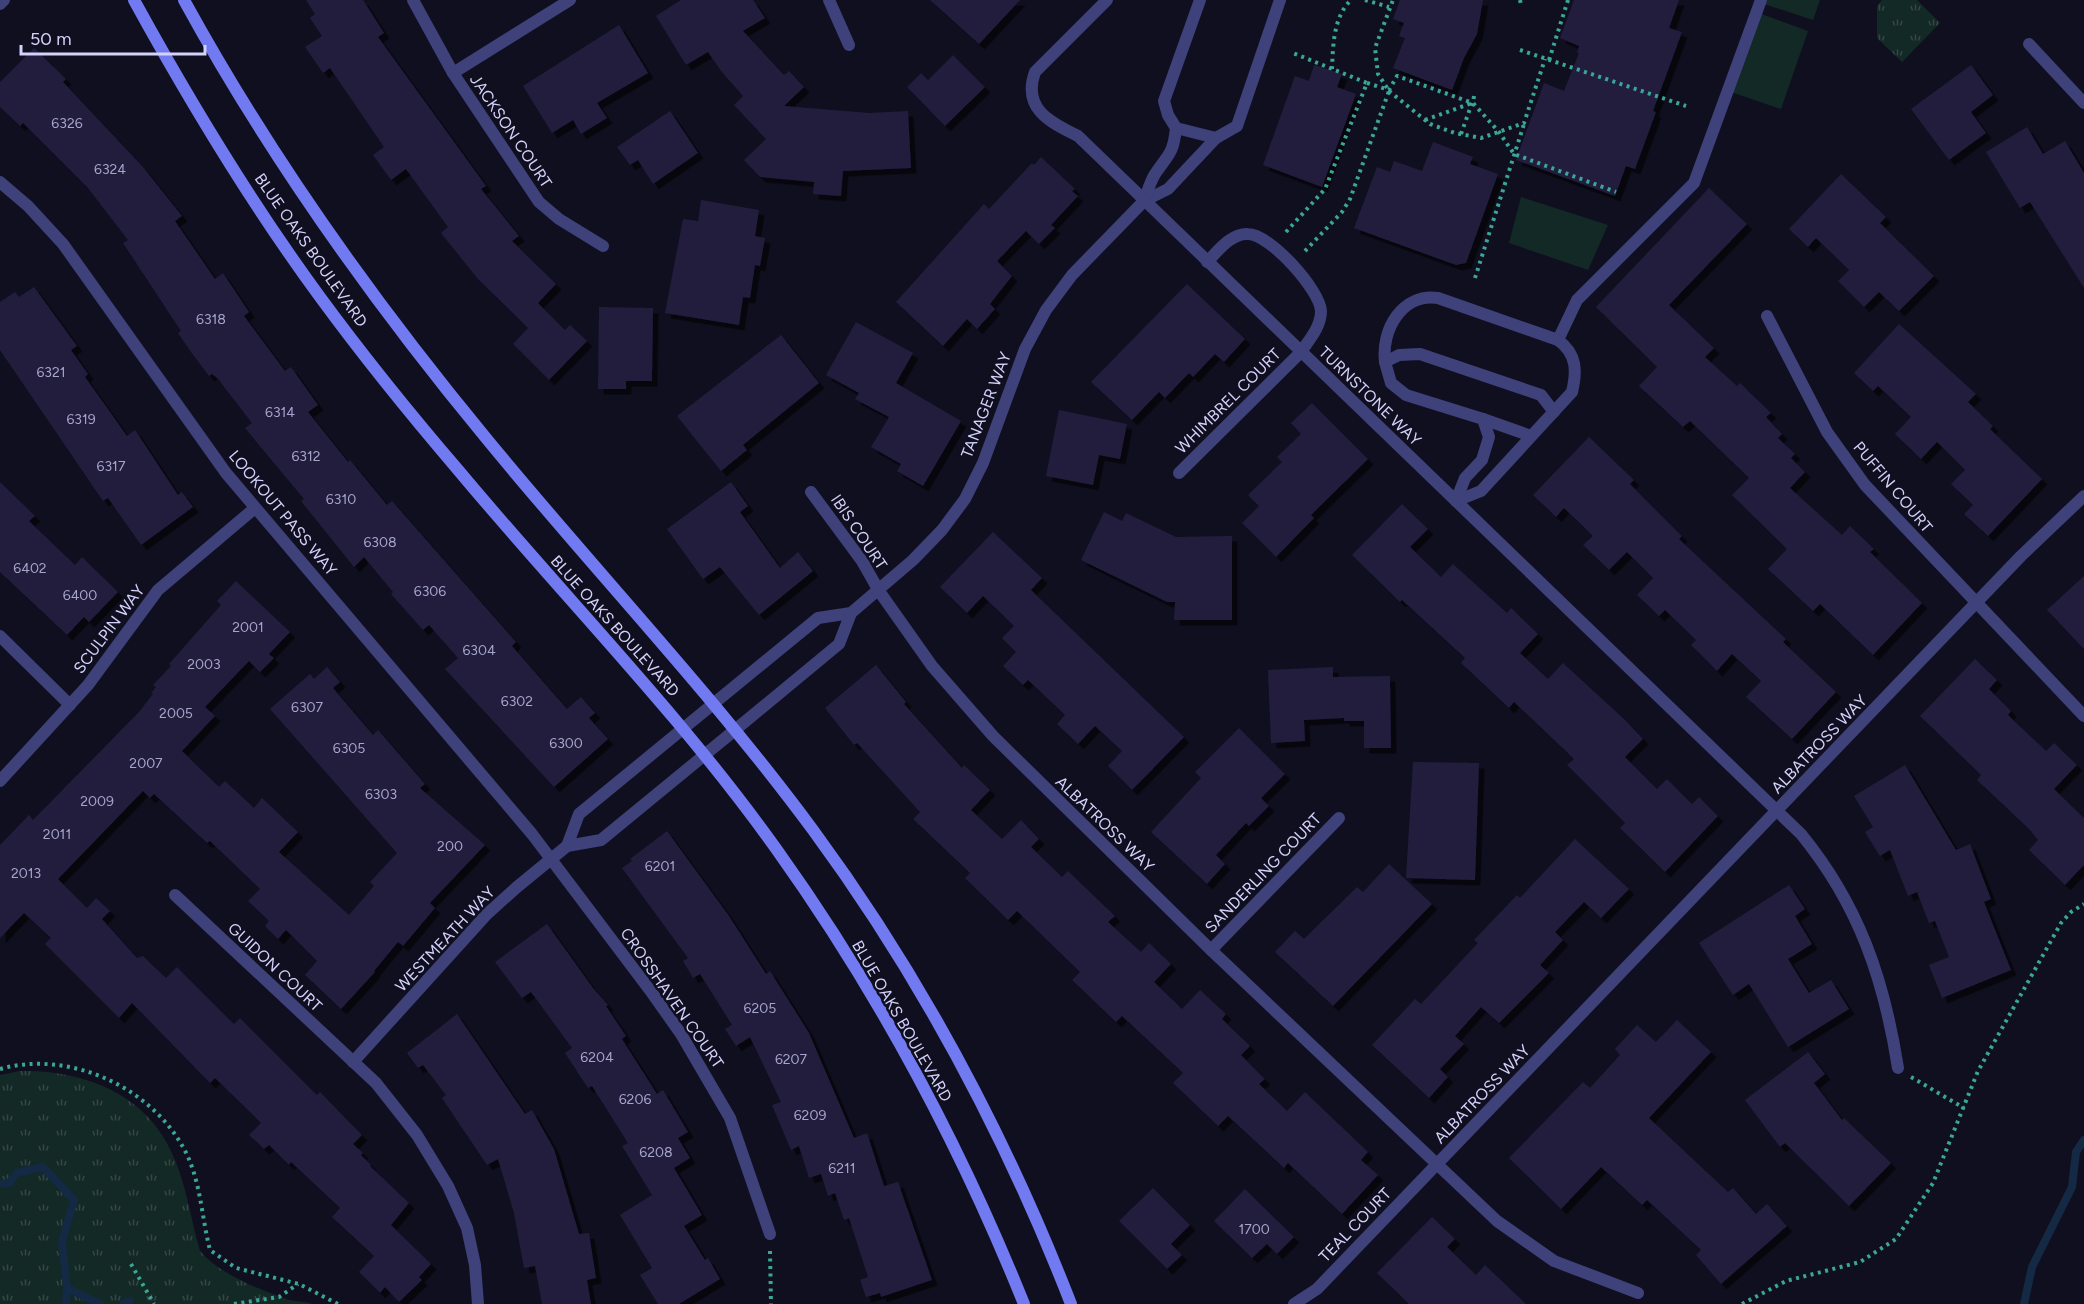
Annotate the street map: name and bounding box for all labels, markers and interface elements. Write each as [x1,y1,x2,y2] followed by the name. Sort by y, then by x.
[21,18,206,56] scale bar
[30,28,72,50] text: 50 m
[466,71,556,191] street label: JACKSON COURT
[51,115,83,132] house number: 6326
[94,161,126,178] house number: 6324
[251,170,371,330] street label: BLUE OAKS BOULEVARD
[196,311,226,328] house number: 6318
[1315,342,1425,450] street label: TURNSTONE WAY
[1171,344,1285,458] street label: WHIMBREL COURT
[957,349,1015,461] street label: TANAGER WAY
[36,364,66,381] house number: 6321
[265,404,295,421] house number: 6314
[66,411,96,428] house number: 6319
[1850,438,1937,536] street label: PUFFIN COURT
[225,446,341,580] street label: LOOKOUT PASS WAY
[291,448,321,465] house number: 6312
[97,458,126,475] house number: 6317
[326,491,356,508] house number: 6310
[827,491,891,573] street label: IBIS COURT
[363,534,397,551] house number: 6308
[547,552,683,700] street label: BLUE OAKS BOULEVARD
[13,560,47,577] house number: 6402
[69,581,149,677] street label: SCULPIN WAY
[414,583,446,600] house number: 6306
[63,587,97,604] house number: 6400
[232,619,264,636] house number: 2001
[462,642,496,659] house number: 6304
[187,656,221,673] house number: 2003
[1767,691,1871,797] street label: ALBATROSS WAY
[501,693,533,710] house number: 6302
[291,699,323,716] house number: 6307
[159,705,193,722] house number: 2005
[549,735,583,752] house number: 6300
[333,740,365,757] house number: 6305
[129,755,163,772] house number: 2007
[1052,772,1158,876] street label: ALBATROSS WAY
[365,786,397,803] house number: 6303
[80,793,114,810] house number: 2009
[1201,809,1325,937] street label: SANDERLING COURT
[43,826,71,843] house number: 2011
[437,838,463,855] house number: 200
[645,858,675,875] house number: 6201
[11,865,41,882] house number: 2013
[391,882,499,996] street label: WESTMEATH WAY
[224,919,326,1016] street label: GUIDON COURT
[616,924,728,1072] street label: CROSSHAVEN COURT
[848,937,956,1105] street label: BLUE OAKS BOULEVARD
[744,1000,776,1017] house number: 6205
[1430,1041,1534,1147] street label: ALBATROSS WAY
[580,1049,614,1066] house number: 6204
[775,1051,808,1068] house number: 6207
[619,1091,651,1108] house number: 6206
[794,1107,826,1124] house number: 6209
[639,1144,673,1161] house number: 6208
[828,1160,856,1177] house number: 6211
[1315,1184,1395,1266] street label: TEAL COURT
[1238,1221,1270,1238] house number: 1700

